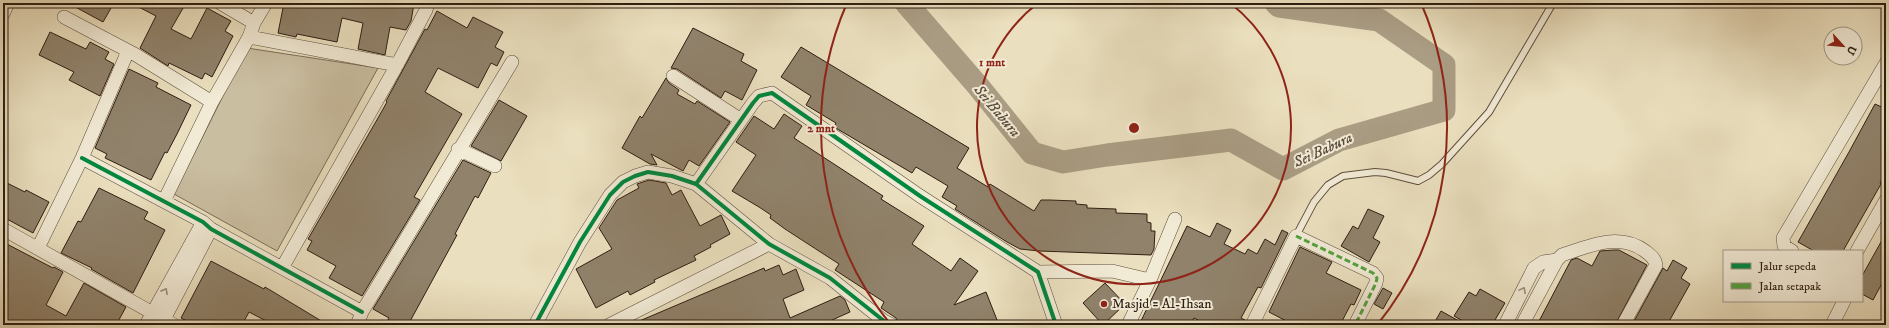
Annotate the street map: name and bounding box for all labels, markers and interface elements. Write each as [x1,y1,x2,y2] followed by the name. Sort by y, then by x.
[1823,26,1863,66] north arrow
[1843,43,1859,57] text: U
[979,55,1005,70] text: 1 mnt
[969,80,1024,141] water label: Sei Babura
[807,121,835,136] text: 2 mnt
[1127,121,1141,135] centre of rings
[1290,128,1355,172] water label: Sei Babura
[1723,250,1863,302] legend
[1758,259,1817,274] text: Jalur sepeda
[1758,279,1821,294] text: Jalan setapak
[1518,287,1526,295] one-way arrow
[160,288,168,295] one-way arrow
[1112,295,1212,313] place label: Masjid = Al-Ihsan
[1099,299,1109,309] marker: Masjid = Al-Ihsan

